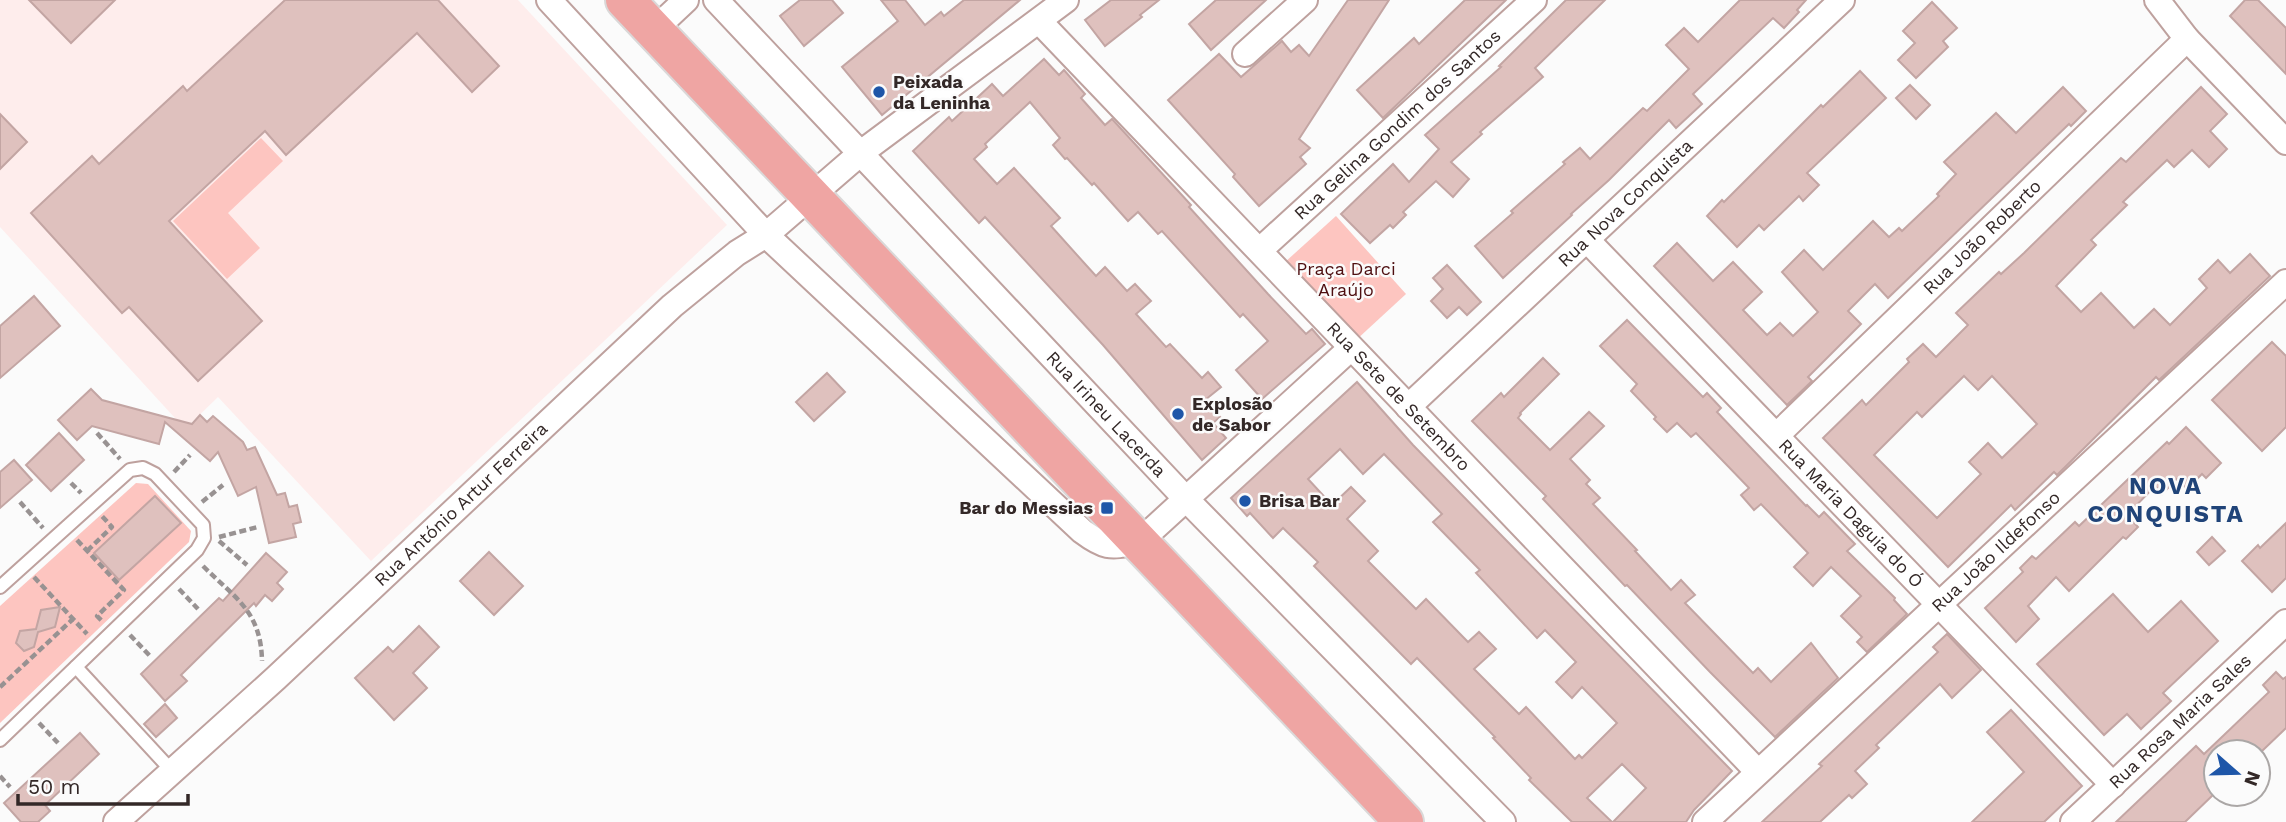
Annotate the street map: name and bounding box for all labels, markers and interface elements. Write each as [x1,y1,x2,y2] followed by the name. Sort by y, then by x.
[1289,25,1505,224] street label: Rua Gelina Gondim dos Santos
[893,71,991,113] place label: Peixada da Leninha
[871,84,887,100] marker: Peixada da Leninha
[1553,135,1697,271] street label: Rua Nova Conquista
[1918,175,2045,298] street label: Rua João Roberto
[1296,258,1396,300] park label: Praça Darci Araújo
[1323,317,1475,475] street label: Rua Sete de Setembro
[1042,347,1171,481] street label: Rua Irineu Lacerda
[1192,393,1273,435] place label: Explosão de Sabor
[1170,406,1186,422] marker: Explosão de Sabor
[370,418,551,590] street label: Rua António Artur Ferreira
[1775,434,1928,592] street label: Rua Maria Daguia do Ó
[2087,472,2245,528] district label: NOVA CONQUISTA
[1927,487,2064,616] street label: Rua João Ildefonso
[1259,490,1340,511] place label: Brisa Bar
[1237,493,1253,509] marker: Brisa Bar
[959,497,1093,518] place label: Bar do Messias
[1099,500,1115,516] marker: Bar do Messias
[2104,649,2255,793] street label: Rua Rosa Maria Sales
[2202,738,2272,808] north arrow
[18,762,187,806] scale bar
[2239,768,2266,789] text: N
[28,774,80,799] text: 50 m

